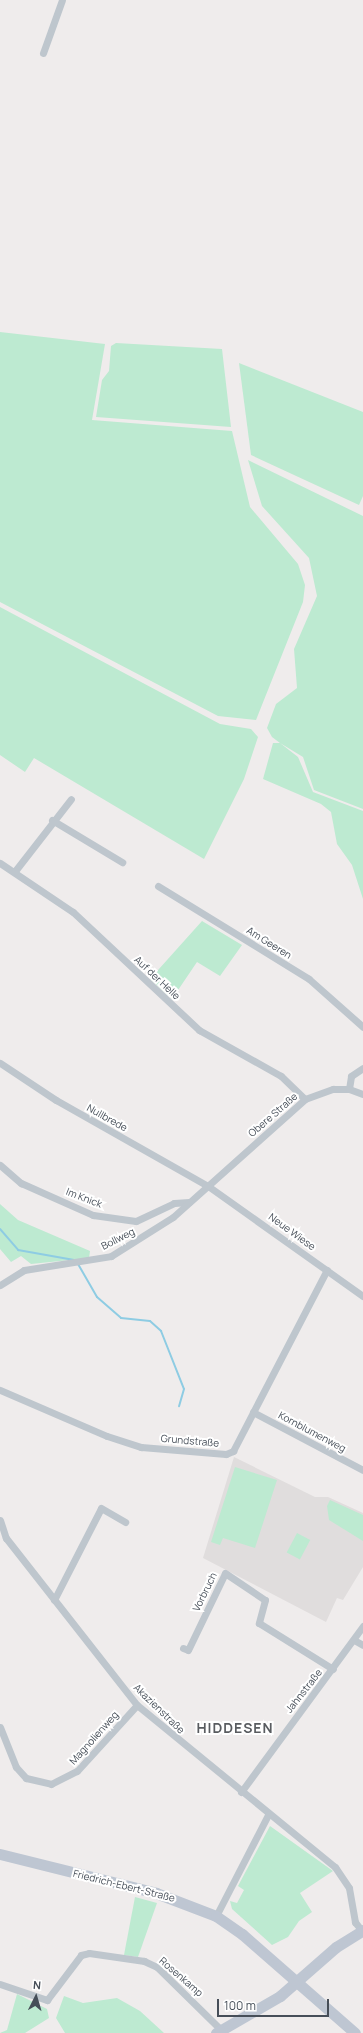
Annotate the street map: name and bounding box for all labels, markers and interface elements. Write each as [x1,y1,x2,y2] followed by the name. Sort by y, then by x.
[244,924,294,962] street label: Am Geeren
[132,954,182,1002] street label: Auf der Helle
[246,1090,300,1140] street label: Obere Straße
[85,1102,129,1134] street label: Nullbrede
[64,1186,104,1210] street label: Im Knick
[266,1211,318,1253] street label: Neue Wiese
[99,1225,137,1253] street label: Bollweg
[276,1409,348,1455] street label: Kornblumenweg
[160,1432,220,1450] street label: Grundstraße
[190,1571,220,1613] street label: Vorbruch
[283,1667,325,1715] street label: Jahnstraße
[131,1682,187,1736] street label: Akazienstraße
[67,1709,121,1767] street label: Magnolienweg
[196,1720,274,1736] district label: HIDDESEN
[72,1868,176,1904] street label: Friedrich-Ebert-Straße
[157,1955,205,1999] street label: Rosenkamp
[16,1977,56,2017] north arrow
[32,1977,42,1992] text: N
[219,1991,331,2017] scale bar
[224,1997,256,2014] text: 100 m

